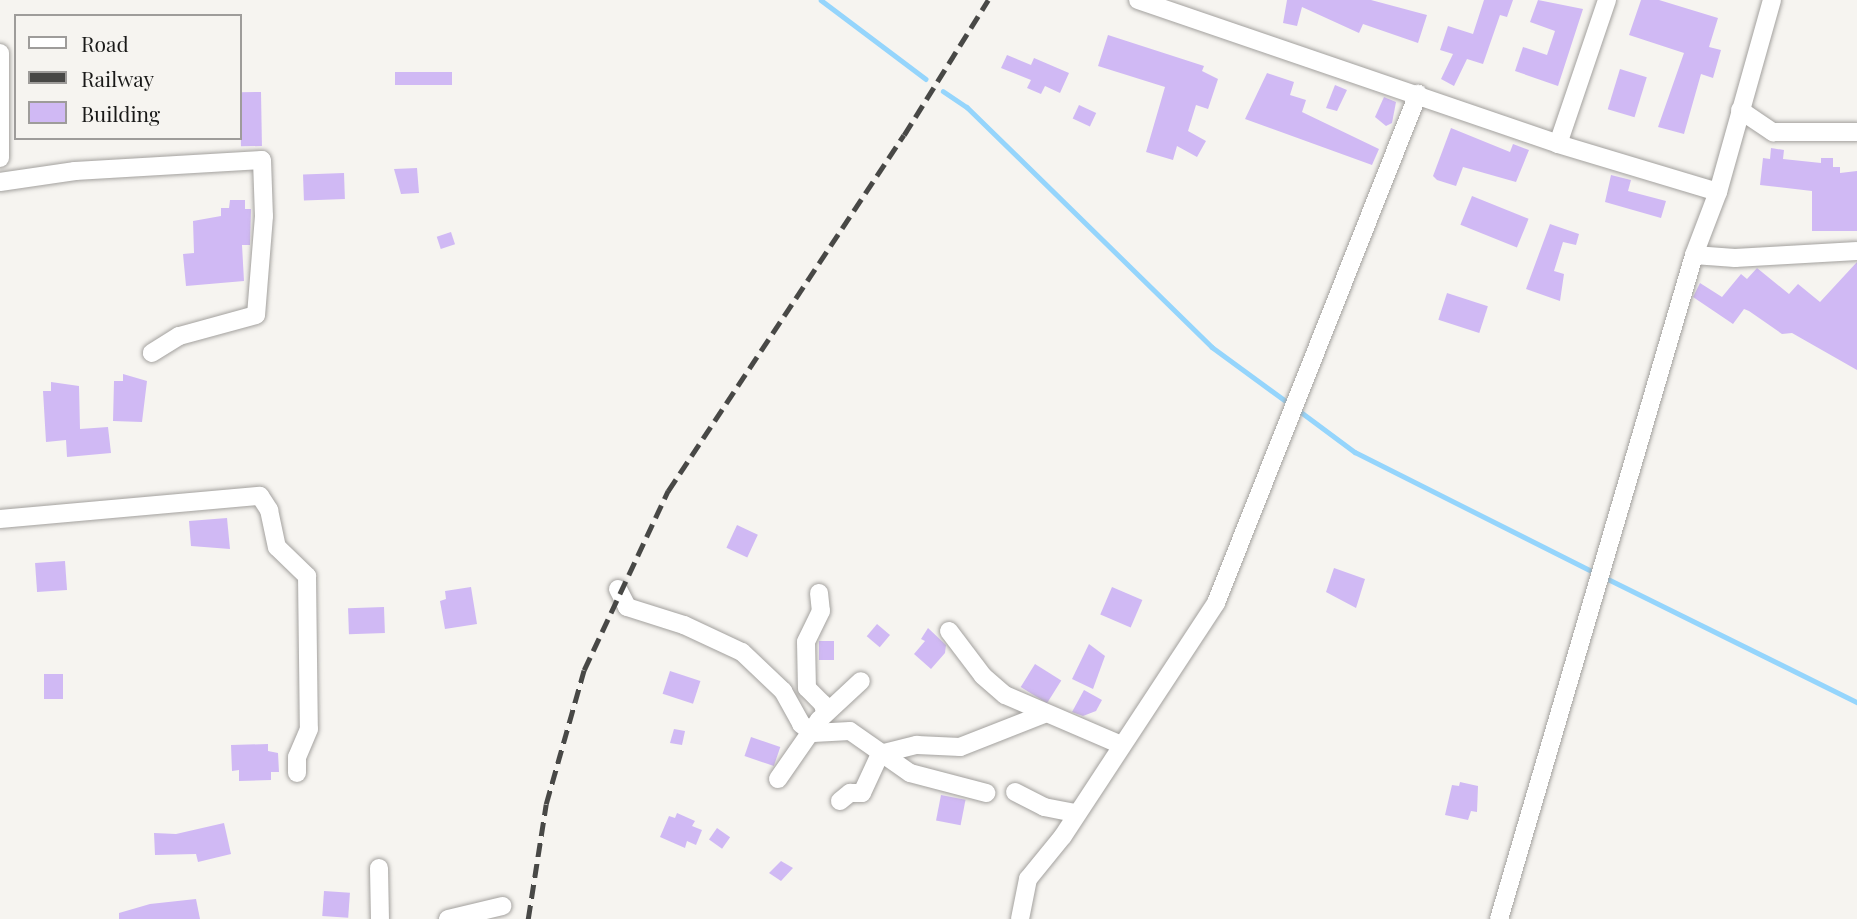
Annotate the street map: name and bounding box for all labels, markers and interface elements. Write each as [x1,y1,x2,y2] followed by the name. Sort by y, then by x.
[14,14,242,140] legend
[81,29,129,57] text: Road
[81,64,154,92] text: Railway
[81,99,160,127] text: Building

